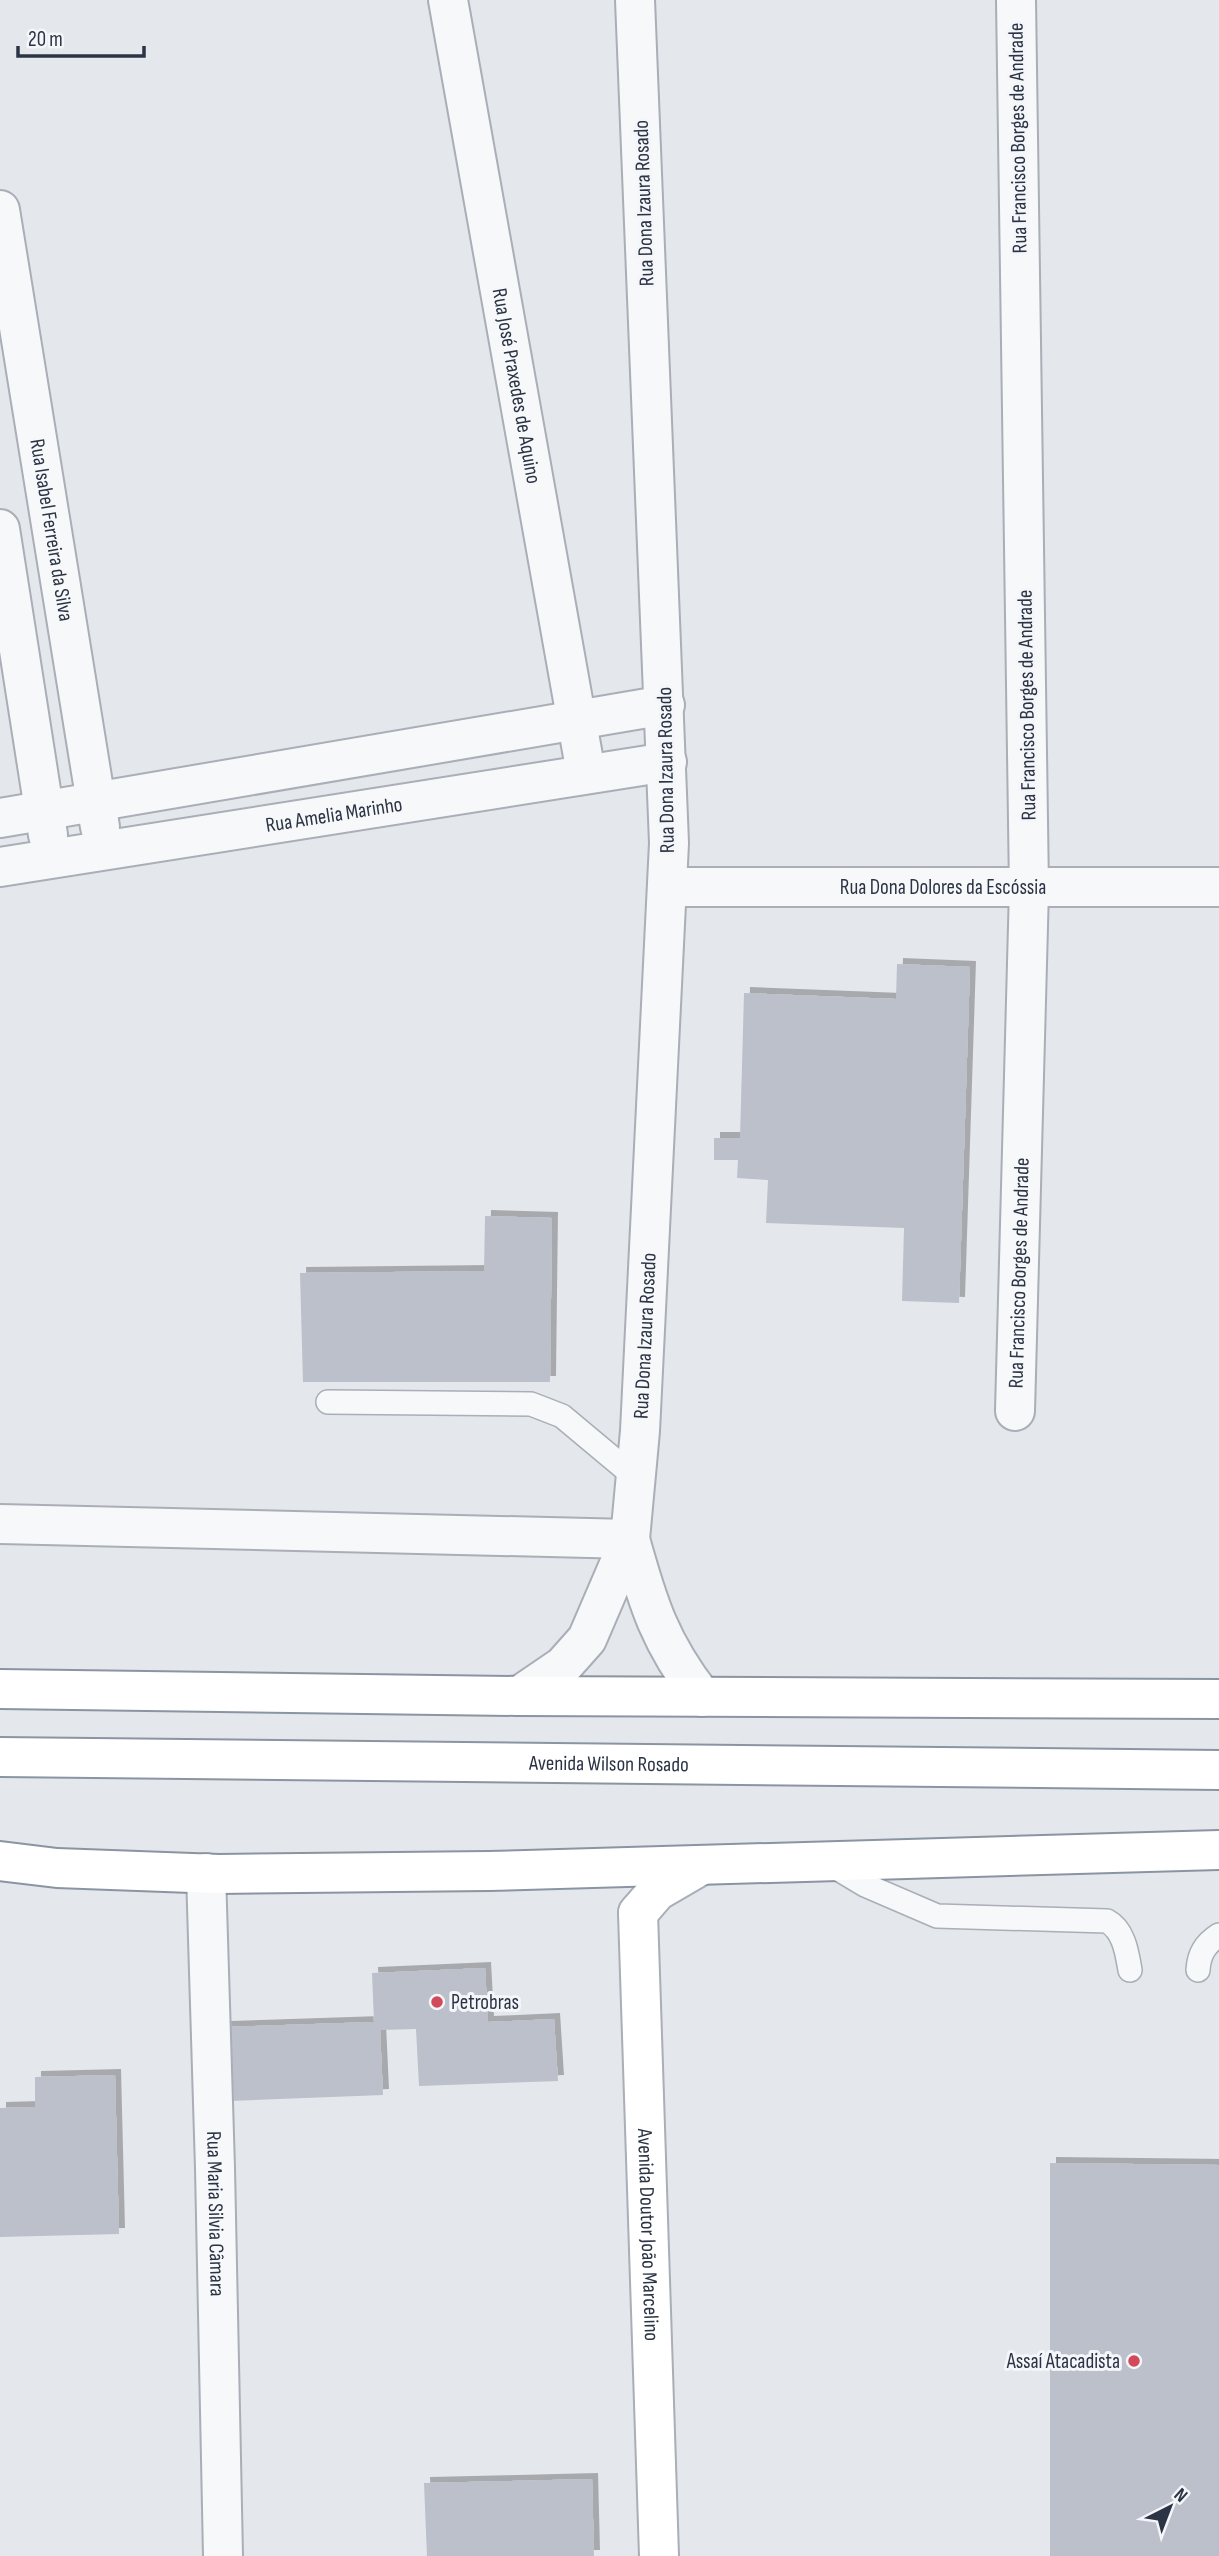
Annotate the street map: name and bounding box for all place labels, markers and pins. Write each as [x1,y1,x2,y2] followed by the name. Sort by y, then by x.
[451,1990,519,2015] place label: Petrobras
[429,1994,445,2010] marker: Petrobras
[1006,2349,1120,2374] place label: Assaí Atacadista
[1126,2353,1142,2369] marker: Assaí Atacadista

